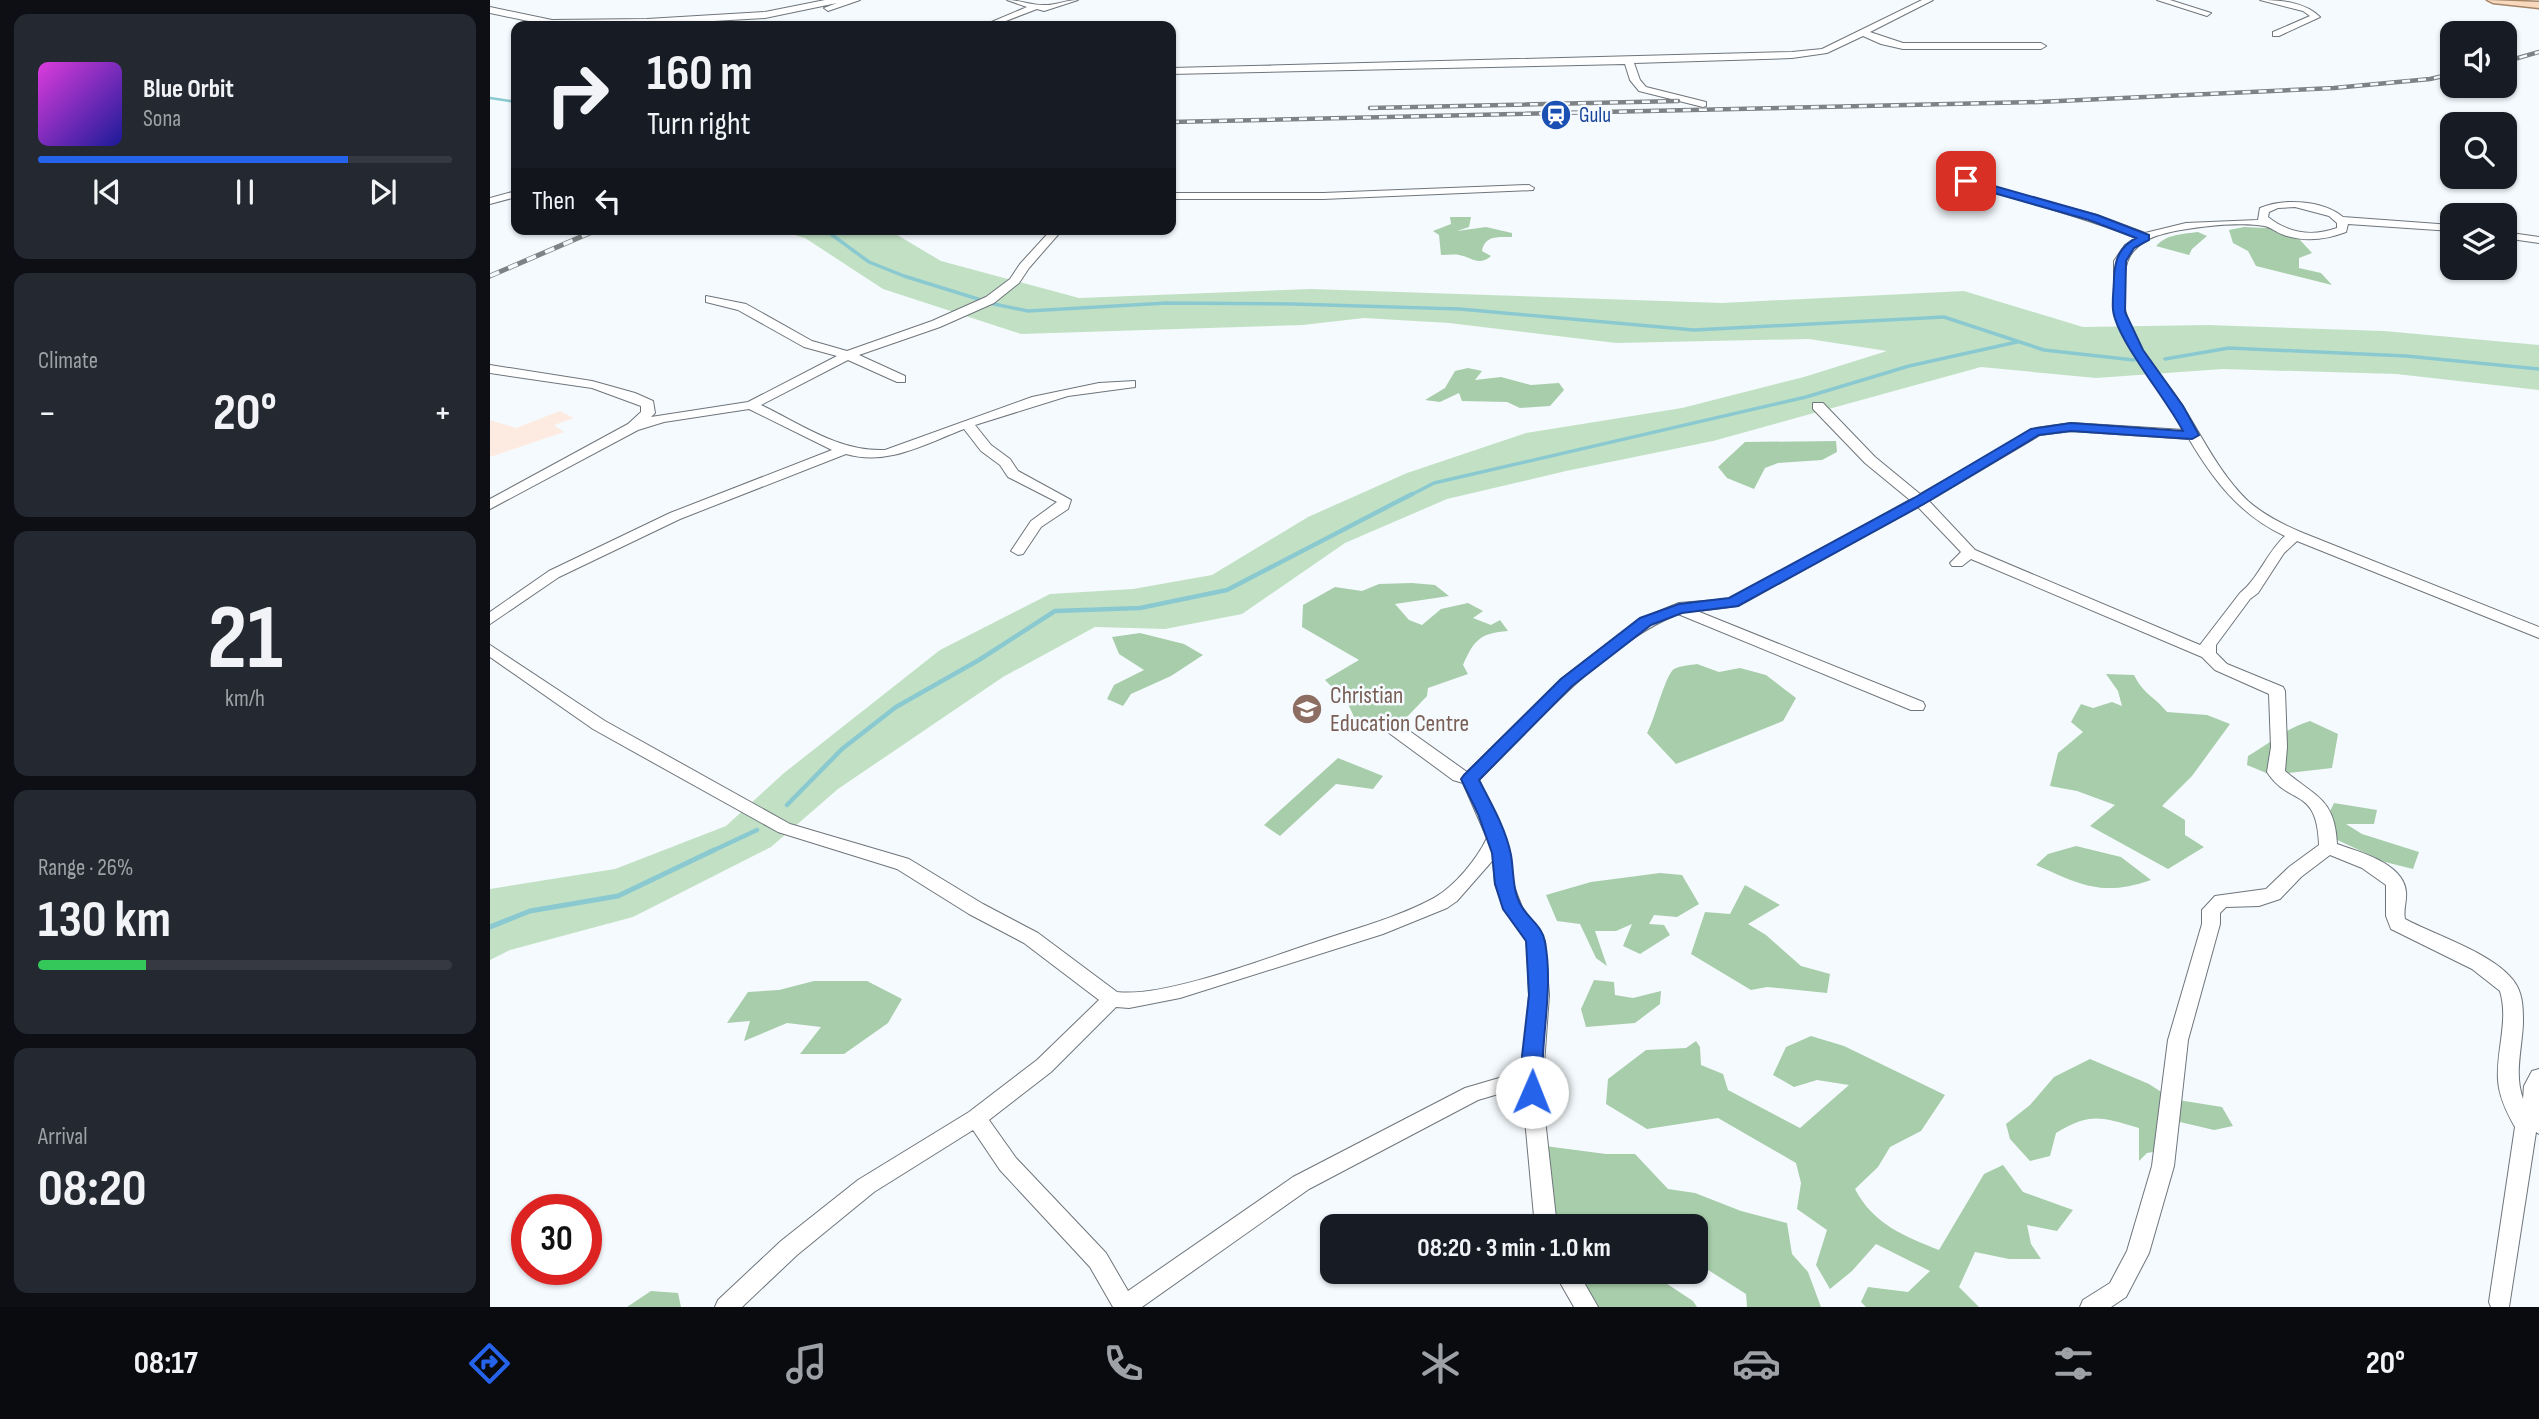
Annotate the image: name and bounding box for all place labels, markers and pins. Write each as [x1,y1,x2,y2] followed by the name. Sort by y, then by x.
[1539,98,1573,132] station icon: Gulu
[1579,103,1611,128] place label: Gulu
[1936,151,1996,211] pin
[1330,681,1469,738] place label: Christian Education Centre
[1290,692,1324,726] school or university icon: Christian Education Centre

